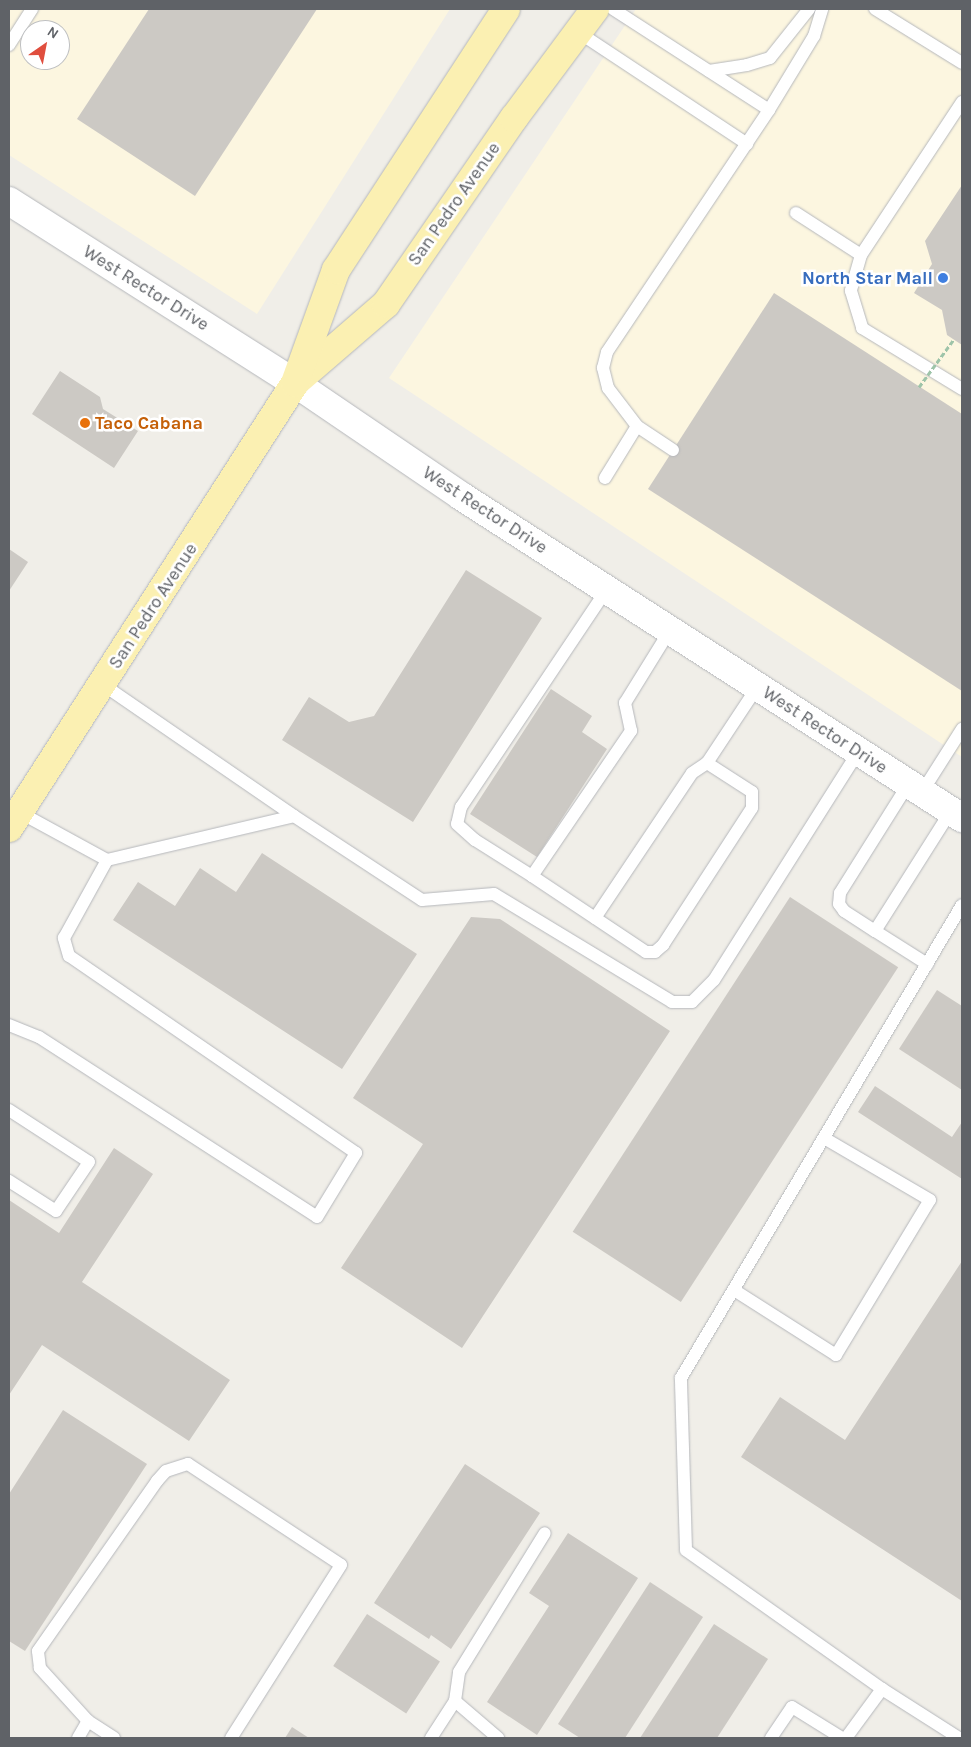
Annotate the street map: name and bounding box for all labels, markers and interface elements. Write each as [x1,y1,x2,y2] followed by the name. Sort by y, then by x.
[20,20,70,70] north arrow
[44,23,62,43] text: N
[403,138,505,270] street label: San Pedro Avenue
[79,241,213,335] street label: West Rector Drive
[802,267,933,289] place label: North Star Mall
[937,272,949,284] marker: North Star Mall
[95,412,203,434] place label: Taco Cabana
[79,417,91,429] marker: Taco Cabana
[419,462,551,558] street label: West Rector Drive
[104,539,202,673] street label: San Pedro Avenue
[759,682,891,778] street label: West Rector Drive

